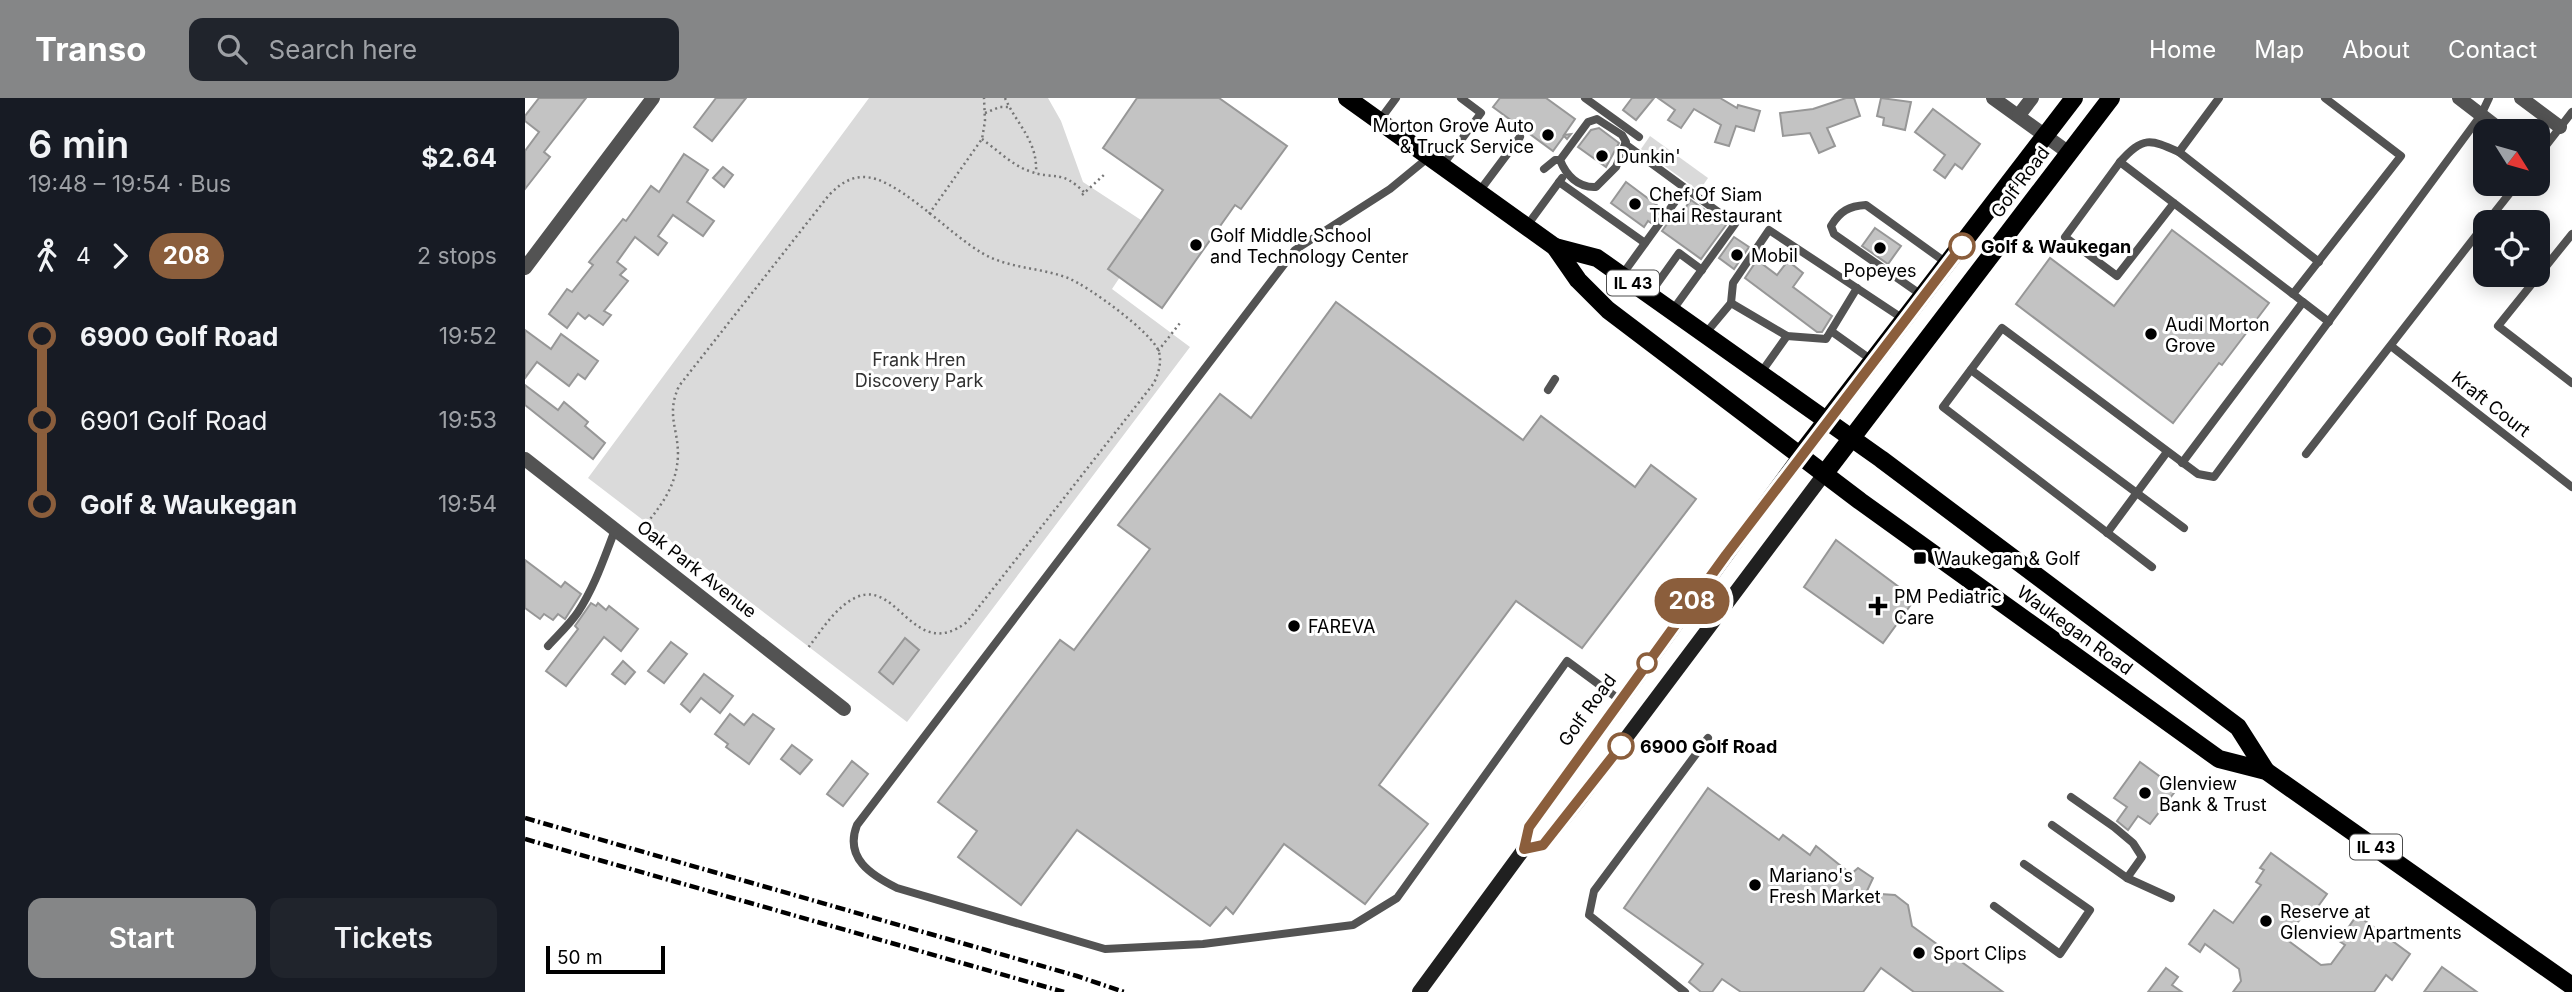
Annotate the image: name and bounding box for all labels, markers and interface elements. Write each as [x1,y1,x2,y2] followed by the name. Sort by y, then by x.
[189,18,679,81] search box
[35,29,147,69] text: Transo
[213,30,251,68] icon: search
[269,34,417,65] text: Search here
[2149,35,2216,64] text: Home
[2254,35,2304,64] text: Map
[2342,35,2410,64] text: About
[2448,35,2537,64] text: Contact
[1372,115,1534,157] place label: Morton Grove Auto & Truck Service
[2473,119,2550,196] north arrow
[2473,119,2550,287] map controls
[28,121,129,167] text: 6 min
[1540,127,1556,143] marker: Morton Grove Auto & Truck Service
[421,142,497,173] text: $2.64
[1986,142,2054,222] street label: Golf Road
[1616,146,1681,167] place label: Dunkin'
[1594,148,1610,164] marker: Dunkin'
[28,170,231,198] text: 19:48 – 19:54 · Bus
[1649,184,1782,226] place label: Chef Of Siam Thai Restaurant
[1627,196,1643,212] marker: Chef Of Siam Thai Restaurant
[2473,210,2550,287] button: locate
[1210,225,1409,267] place label: Golf Middle School and Technology Center
[1949,233,1975,259] marker: Golf & Waukegan
[1981,236,2131,257] place label: Golf & Waukegan
[28,237,66,275] icon: walk
[101,237,139,275] icon: forward
[1188,237,1204,253] marker: Golf Middle School and Technology Center
[1872,240,1888,256] marker: Popeyes
[163,241,210,270] text: 208
[76,242,91,270] text: 4
[417,242,497,270] text: 2 stops
[1751,245,1798,266] place label: Mobil
[1729,247,1745,263] marker: Mobil
[1843,260,1917,281] place label: Popeyes
[1607,270,1659,295] road number: IL 43
[2165,314,2270,356] place label: Audi Morton Grove
[80,321,278,352] text: 6900 Golf Road
[439,322,497,350] text: 19:52
[2143,326,2159,342] marker: Audi Morton Grove
[855,349,983,391] park label: Frank Hren Discovery Park
[2448,367,2534,441] street label: Kraft Court
[80,405,267,436] text: 6901 Golf Road
[439,406,497,434] text: 19:53
[80,489,297,520] text: Golf & Waukegan
[438,490,497,518] text: 19:54
[633,516,761,622] street label: Oak Park Avenue
[1934,548,2081,569] place label: Waukegan & Golf
[1912,550,1928,566] marker: Waukegan & Golf
[1652,578,1732,624] line badge: 208
[2013,581,2137,679] street label: Waukegan Road
[1669,586,1715,615] text: 208
[1894,586,2002,628] place label: PM Pediatric Care
[1868,596,1888,616] marker: PM Pediatric Care
[1308,616,1375,637] place label: FAREVA
[1286,618,1302,634] marker: FAREVA
[1637,653,1657,673] unlabelled marker
[1554,670,1620,750] street label: Golf Road
[1608,733,1634,759] marker: 6900 Golf Road
[1640,736,1777,757] place label: 6900 Golf Road
[2159,773,2267,815] place label: Glenview Bank & Trust
[2137,785,2153,801] marker: Glenview Bank & Trust
[2350,834,2402,860] road number: IL 43
[1769,865,1881,907] place label: Mariano's Fresh Market
[1747,877,1763,893] marker: Mariano's Fresh Market
[28,898,256,978] button: Start
[270,898,497,978] button: Tickets
[2280,901,2462,943] place label: Reserve at Glenview Apartments
[2258,913,2274,929] marker: Reserve at Glenview Apartments
[546,943,665,975] scale bar
[1933,943,2027,964] place label: Sport Clips
[1911,945,1927,961] marker: Sport Clips
[557,946,603,969] text: 50 m

